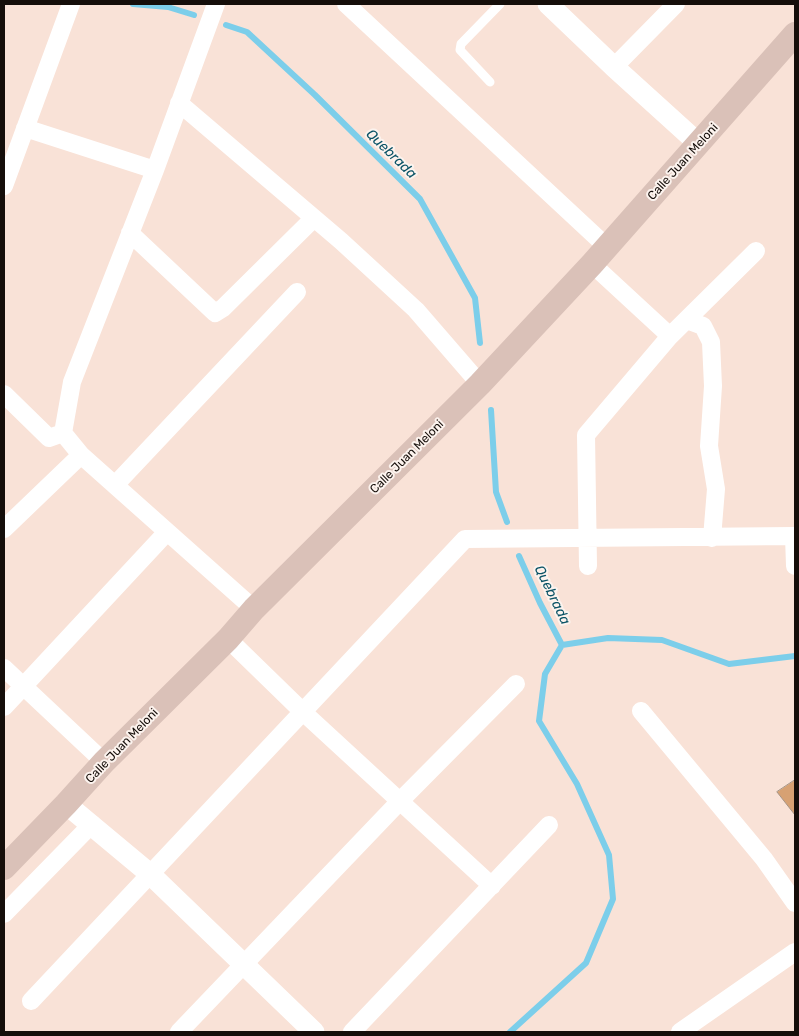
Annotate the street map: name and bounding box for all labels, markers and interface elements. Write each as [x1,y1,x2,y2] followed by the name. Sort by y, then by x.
[645,121,721,203] street label: Calle Juan Meloni
[362,126,420,182] water label: Quebrada
[367,417,447,497] street label: Calle Juan Meloni
[530,563,574,627] water label: Quebrada
[83,706,161,786] street label: Calle Juan Meloni

